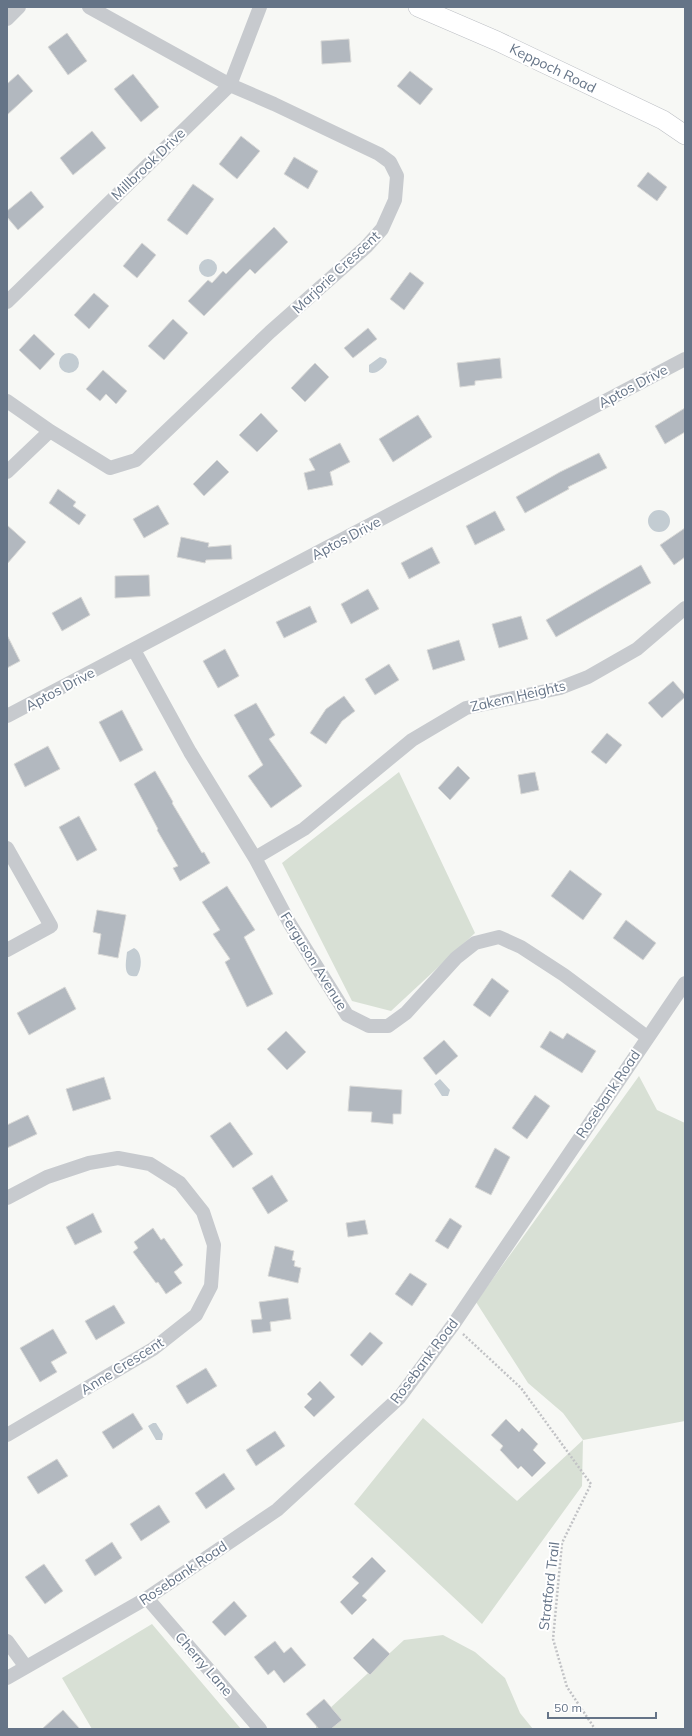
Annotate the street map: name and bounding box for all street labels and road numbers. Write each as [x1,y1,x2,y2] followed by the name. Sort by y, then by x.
[507,39,599,97] street label: Keppoch Road
[107,124,189,204] street label: Millbrook Drive
[288,227,384,317] street label: Marjorie Crescent
[595,360,671,412] street label: Aptos Drive
[308,512,384,564] street label: Aptos Drive
[22,663,98,715] street label: Aptos Drive
[469,676,568,716] street label: Zakem Heights
[277,909,351,1013] street label: Ferguson Avenue
[572,1047,644,1141] street label: Rosebank Road
[386,1315,462,1407] street label: Rosebank Road
[77,1333,167,1399] street label: Anne Crescent
[136,1537,230,1609] street label: Rosebank Road
[535,1541,563,1631] street label: Stratford Trail
[171,1628,237,1700] street label: Cherry Lane

